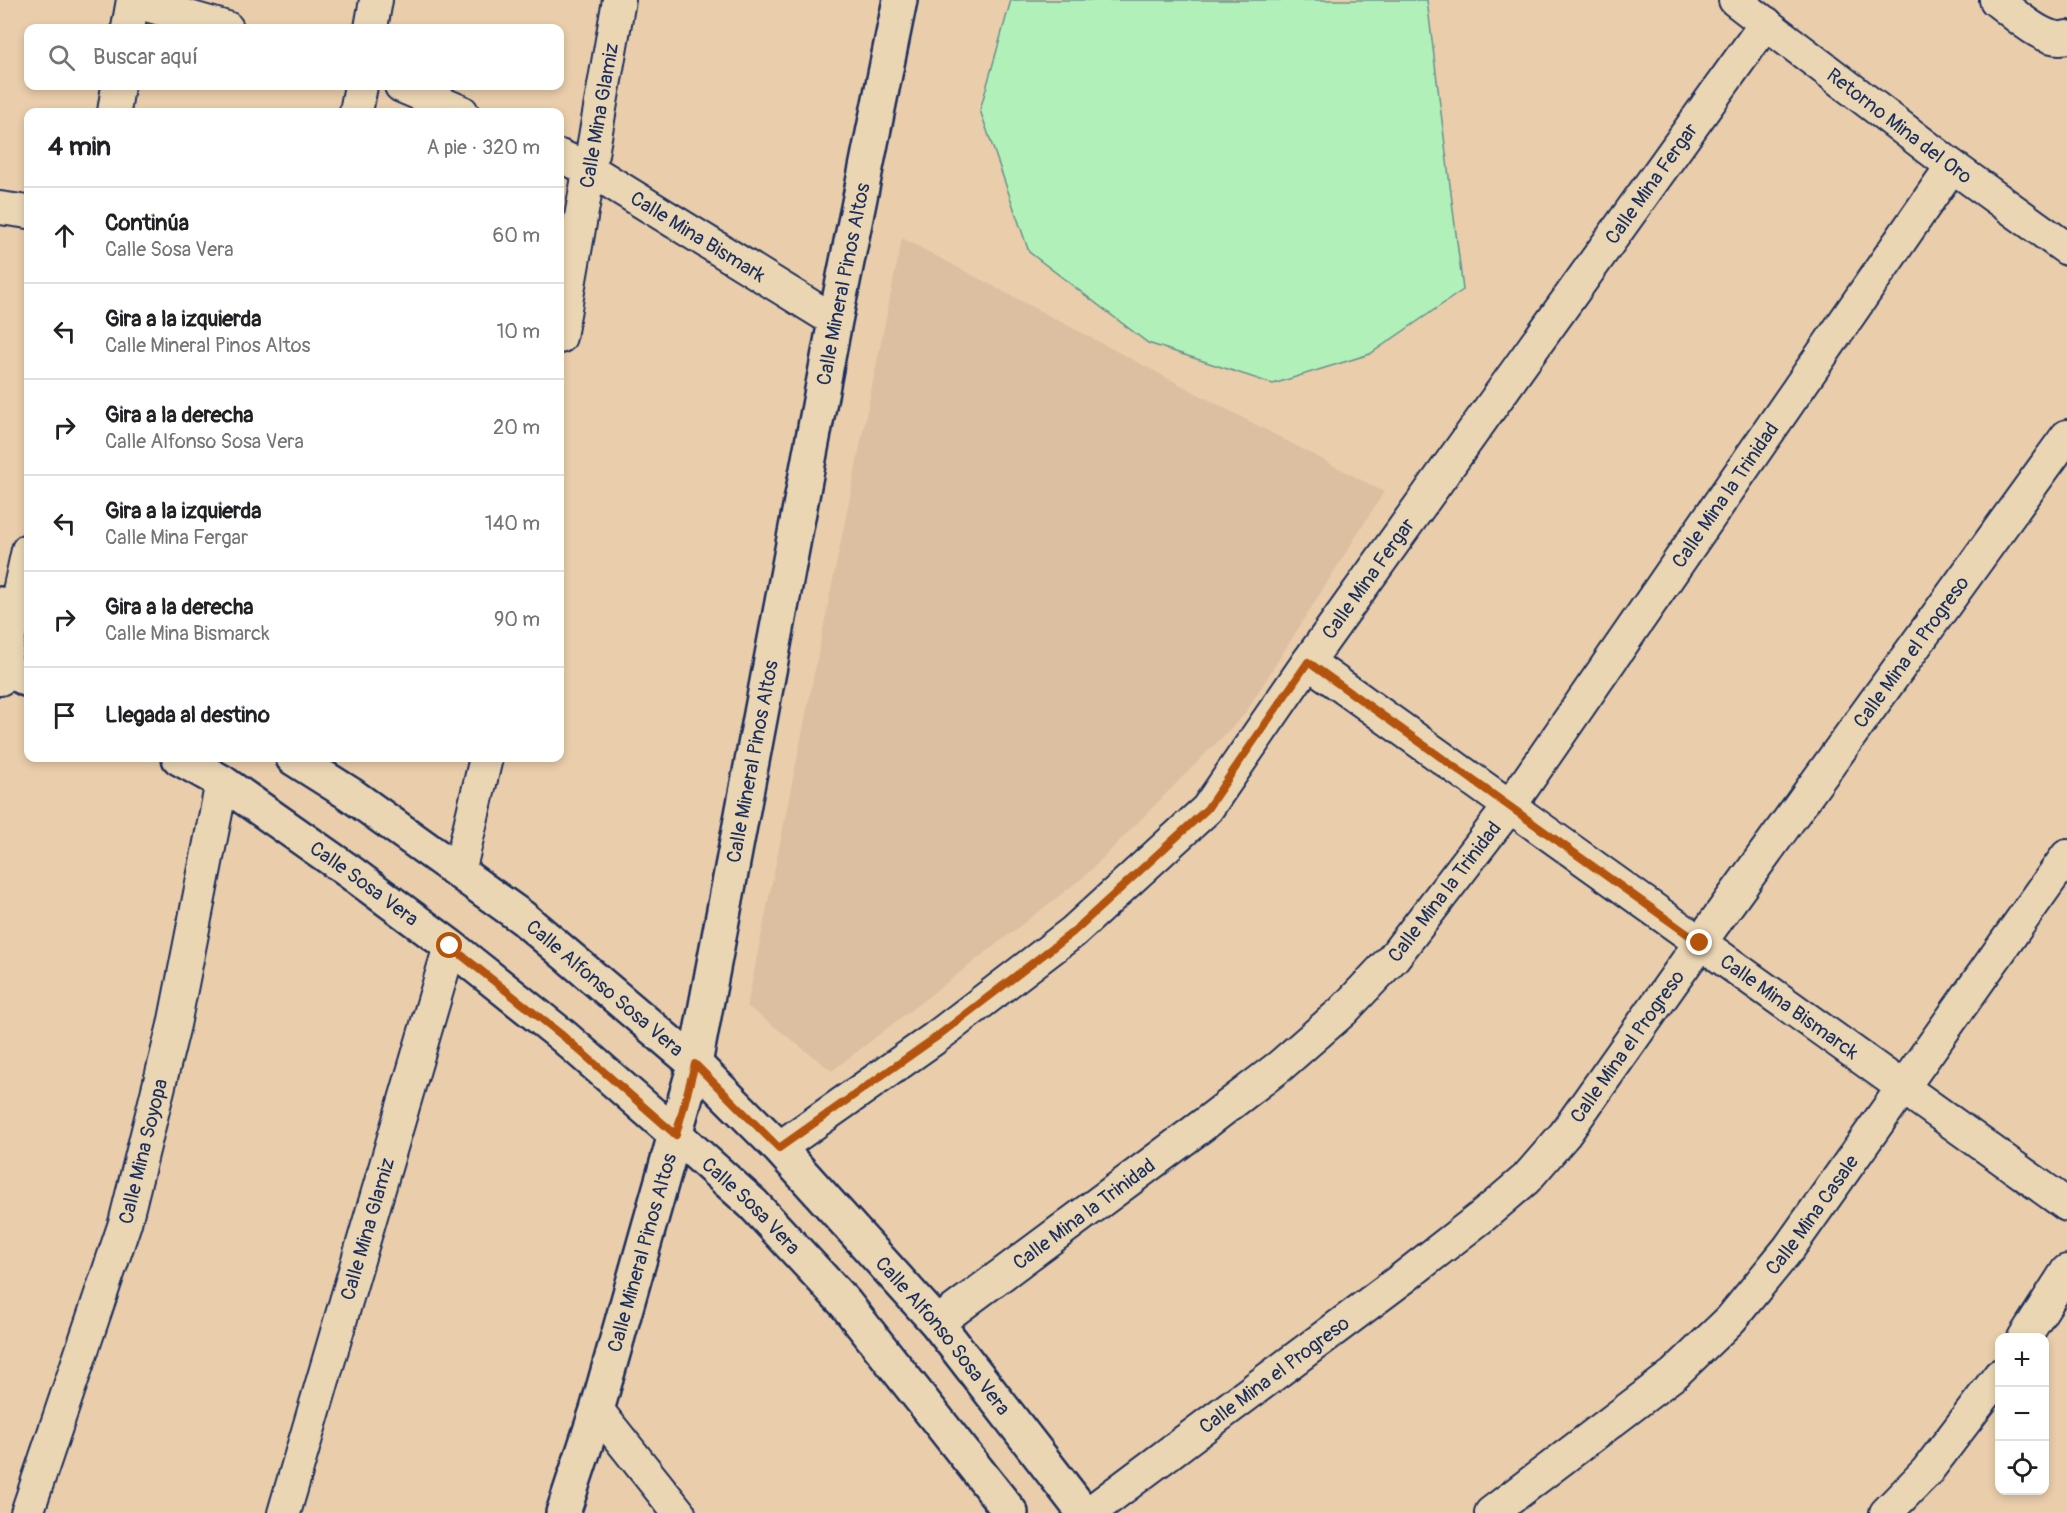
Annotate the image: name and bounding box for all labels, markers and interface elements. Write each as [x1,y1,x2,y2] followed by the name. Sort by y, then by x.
[24,24,564,90] search box
[45,41,78,74] icon: search
[574,41,624,190] street label: Calle Mina Glamiz
[93,43,198,71] text: Buscar aquí
[1822,62,1977,189] street label: Retorno Mina del Oro
[1599,118,1703,249] street label: Calle Mina Fergar
[48,131,111,163] text: 4 min
[427,135,540,160] text: A pie · 320 m
[811,181,875,387] street label: Calle Mineral Pinos Altos
[626,185,771,288] street label: Calle Mina Bismark
[105,209,189,237] text: Continúa
[48,219,81,252] icon: ahead
[493,223,540,248] text: 60 m
[105,237,234,262] text: Calle Sosa Vera
[105,305,262,333] text: Gira a la izquierda
[48,315,81,348] icon: left
[496,319,540,344] text: 10 m
[105,333,310,358] text: Calle Mineral Pinos Altos
[105,401,253,429] text: Gira a la derecha
[48,411,81,444] icon: right
[493,415,540,440] text: 20 m
[1666,417,1784,573] street label: Calle Mina la Trinidad
[105,429,304,454] text: Calle Alfonso Sosa Vera
[105,497,262,525] text: Gira a la izquierda
[48,507,81,540] icon: left
[485,511,540,536] text: 140 m
[1316,513,1420,644] street label: Calle Mina Fergar
[105,525,248,550] text: Calle Mina Fergar
[1847,571,1974,733] street label: Calle Mina el Progreso
[105,593,253,621] text: Gira a la derecha
[48,603,81,636] icon: right
[494,607,540,632] text: 90 m
[105,621,270,646] text: Calle Mina Bismarck
[721,658,783,865] street label: Calle Mineral Pinos Altos
[48,699,81,732] icon: arrive
[105,701,270,729] text: Llegada al destino
[1382,816,1506,967] street label: Calle Mina la Trinidad
[305,835,424,931] street label: Calle Sosa Vera
[521,914,689,1062] street label: Calle Alfonso Sosa Vera
[1686,929,1712,955] route end
[436,932,462,958] route start
[1715,948,1864,1065] street label: Calle Mina Bismarck
[1564,965,1690,1128] street label: Calle Mina el Progreso
[113,1076,173,1227] street label: Calle Mina Soyopa
[602,1150,682,1355] street label: Calle Mineral Pinos Altos
[1760,1150,1864,1280] street label: Calle Mina Casale
[697,1152,806,1260] street label: Calle Sosa Vera
[1008,1153,1160,1275] street label: Calle Mina la Trinidad
[335,1155,400,1303] street label: Calle Mina Glamiz
[870,1251,1016,1420] street label: Calle Alfonso Sosa Vera
[1194,1310,1354,1439] street label: Calle Mina el Progreso
[1995,1333,2049,1495] map controls
[1995,1333,2049,1387] button: +
[1995,1387,2049,1441] button: −
[1995,1441,2049,1495] button: locate

